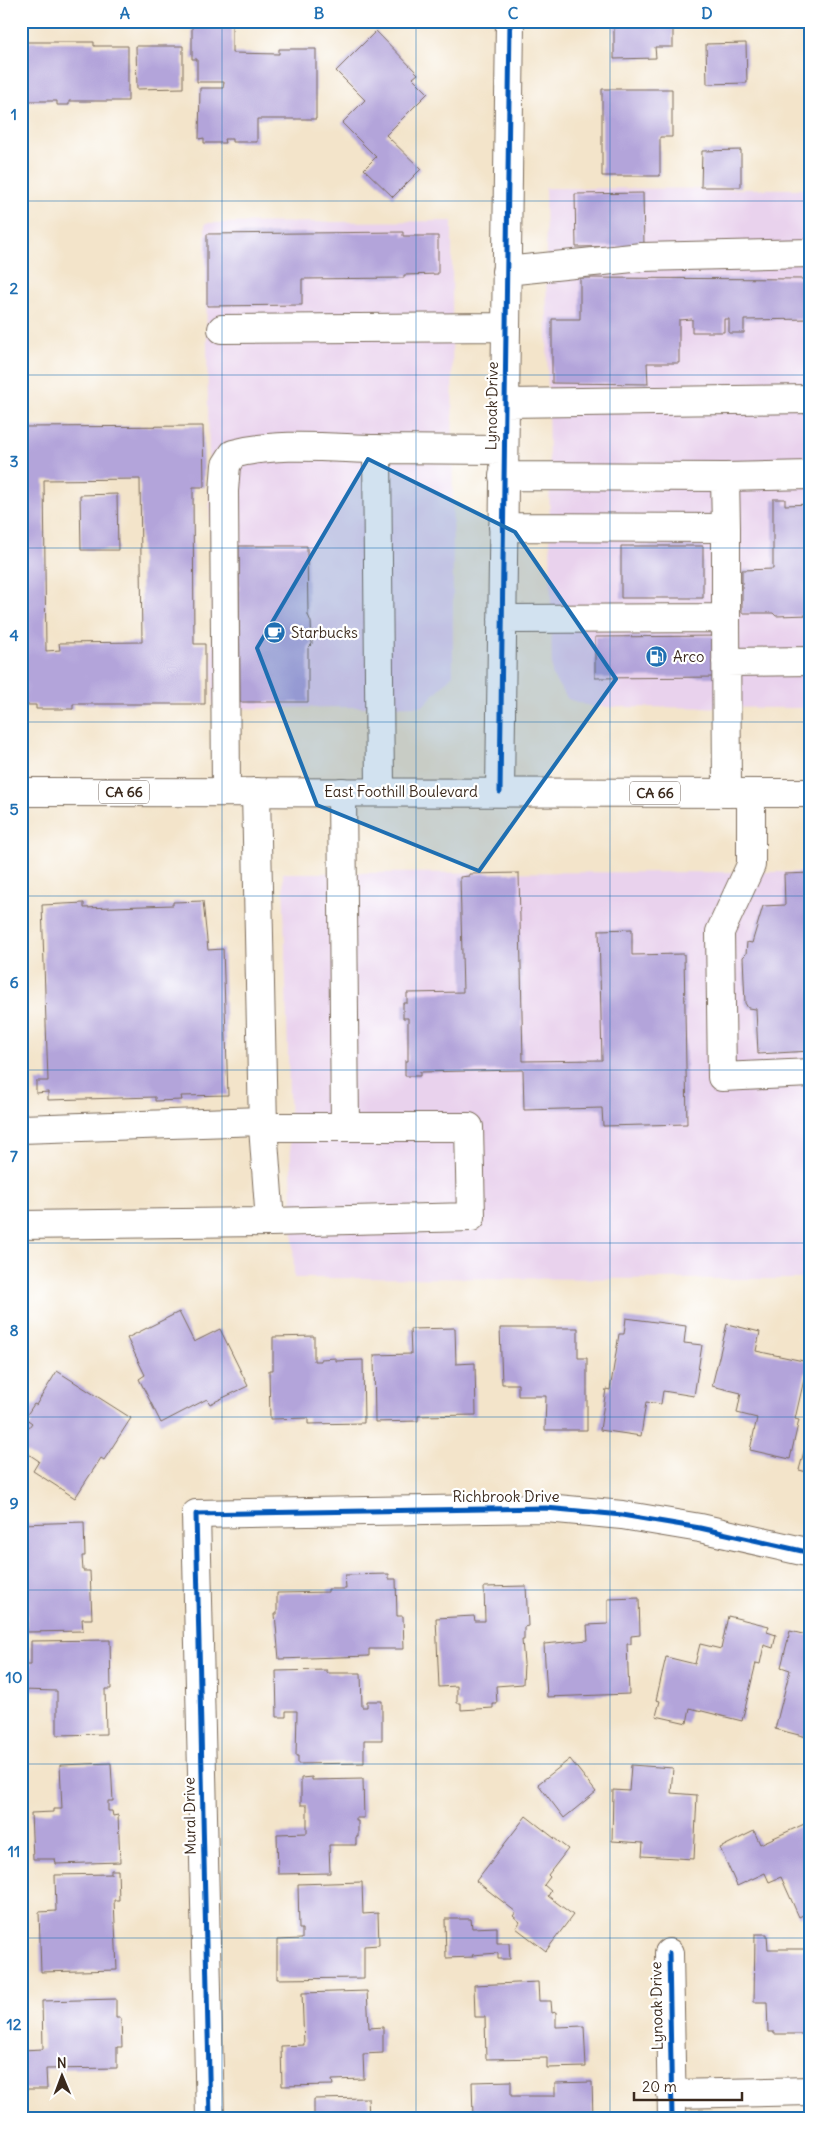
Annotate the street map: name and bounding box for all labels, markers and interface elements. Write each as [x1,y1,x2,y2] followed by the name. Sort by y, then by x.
[120,3,130,23] text: A
[314,3,325,23] text: B
[508,3,519,23] text: C
[701,3,713,23] text: D
[11,104,17,124] text: 1
[10,278,19,298] text: 2
[481,361,502,451] street label: Lynoak Drive
[9,451,19,471] text: 3
[263,621,287,645] cafe icon: Starbucks
[291,623,358,642] place label: Starbucks
[9,625,19,645] text: 4
[645,645,669,669] fuel station icon: Arco
[673,647,705,666] place label: Arco
[99,780,149,804] road number: CA 66
[630,781,680,804] road number: CA 66
[324,782,478,801] street label: East Foothill Boulevard
[9,799,19,819] text: 5
[9,972,19,992] text: 6
[10,1146,18,1166] text: 7
[9,1320,19,1340] text: 8
[452,1487,560,1506] street label: Richbrook Drive
[9,1493,19,1513] text: 9
[6,1667,22,1687] text: 10
[179,1777,200,1855] street label: Mural Drive
[8,1841,20,1861] text: 11
[646,1961,667,2051] street label: Lynoak Drive
[6,2014,22,2034] text: 12
[38,2052,88,2102] north arrow
[57,2054,67,2072] text: N
[634,2069,742,2101] scale bar
[642,2077,677,2096] text: 20 m

